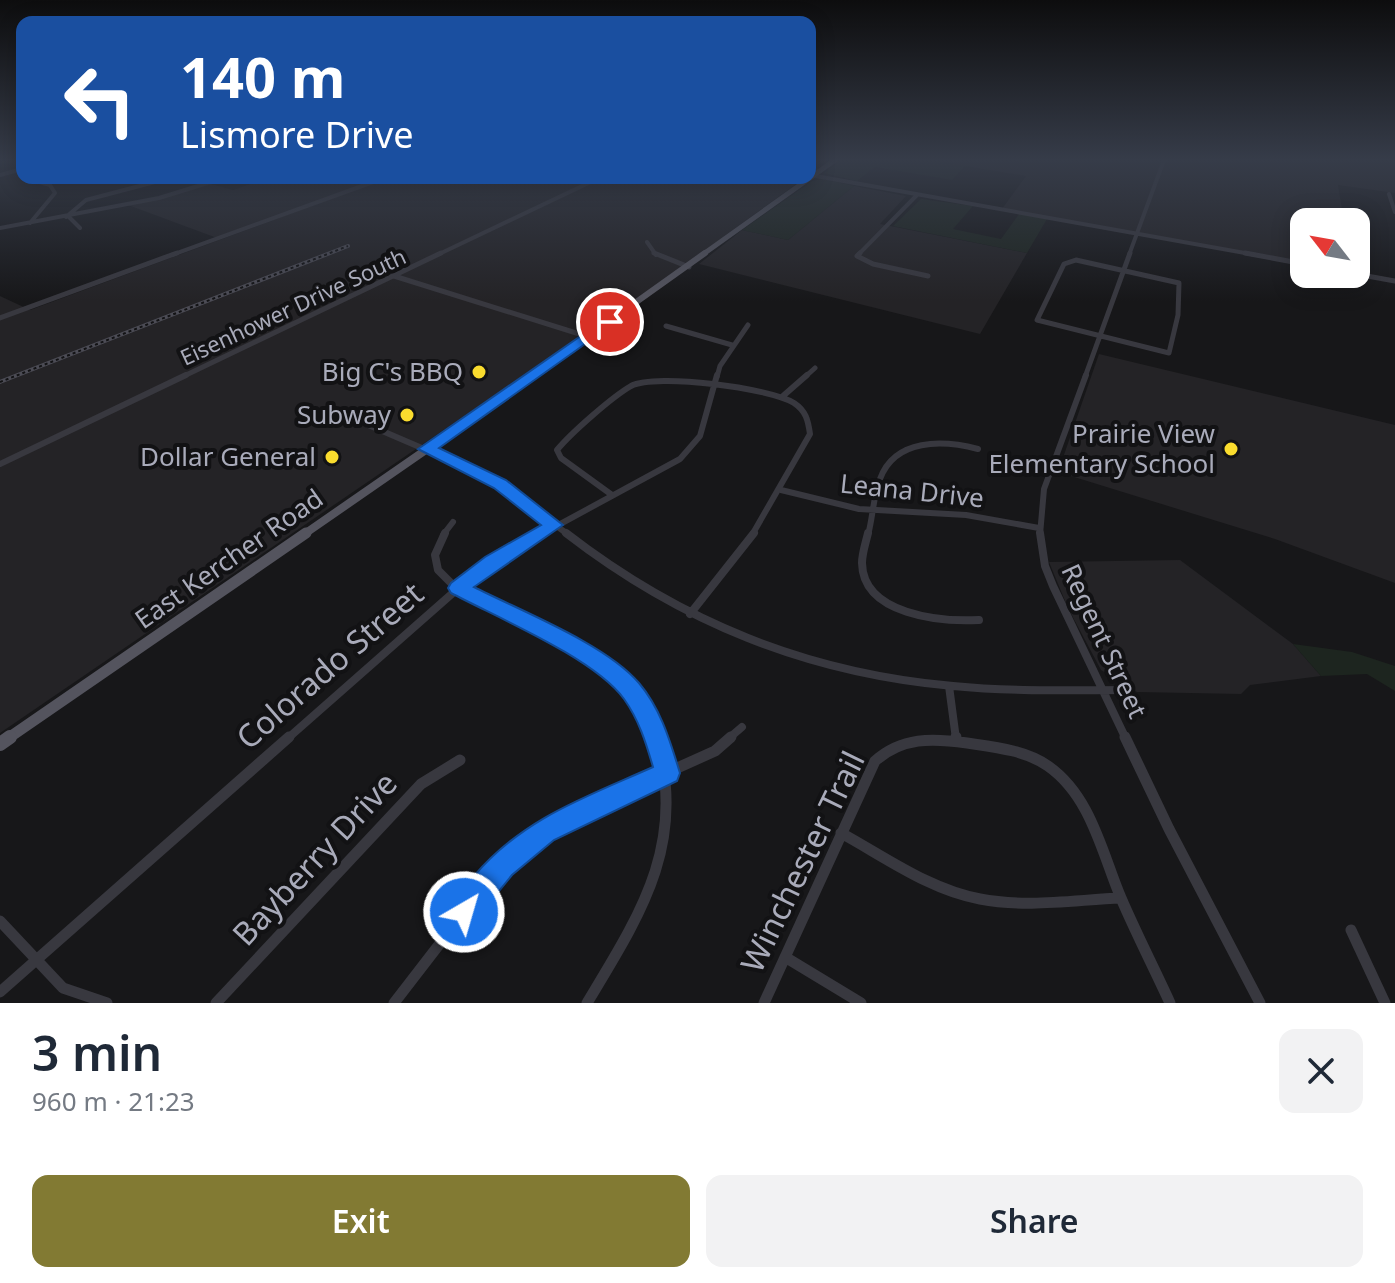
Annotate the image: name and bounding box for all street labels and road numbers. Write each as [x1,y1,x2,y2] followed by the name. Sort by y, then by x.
[175,241,410,372] street label: Eisenhower Drive South
[838,465,986,515] street label: Leana Drive
[127,480,330,637] street label: East Kercher Road
[1053,558,1156,724] street label: Regent Street
[226,572,432,758] street label: Colorado Street
[730,744,874,979] street label: Winchester Trail
[222,762,406,954] street label: Bayberry Drive

